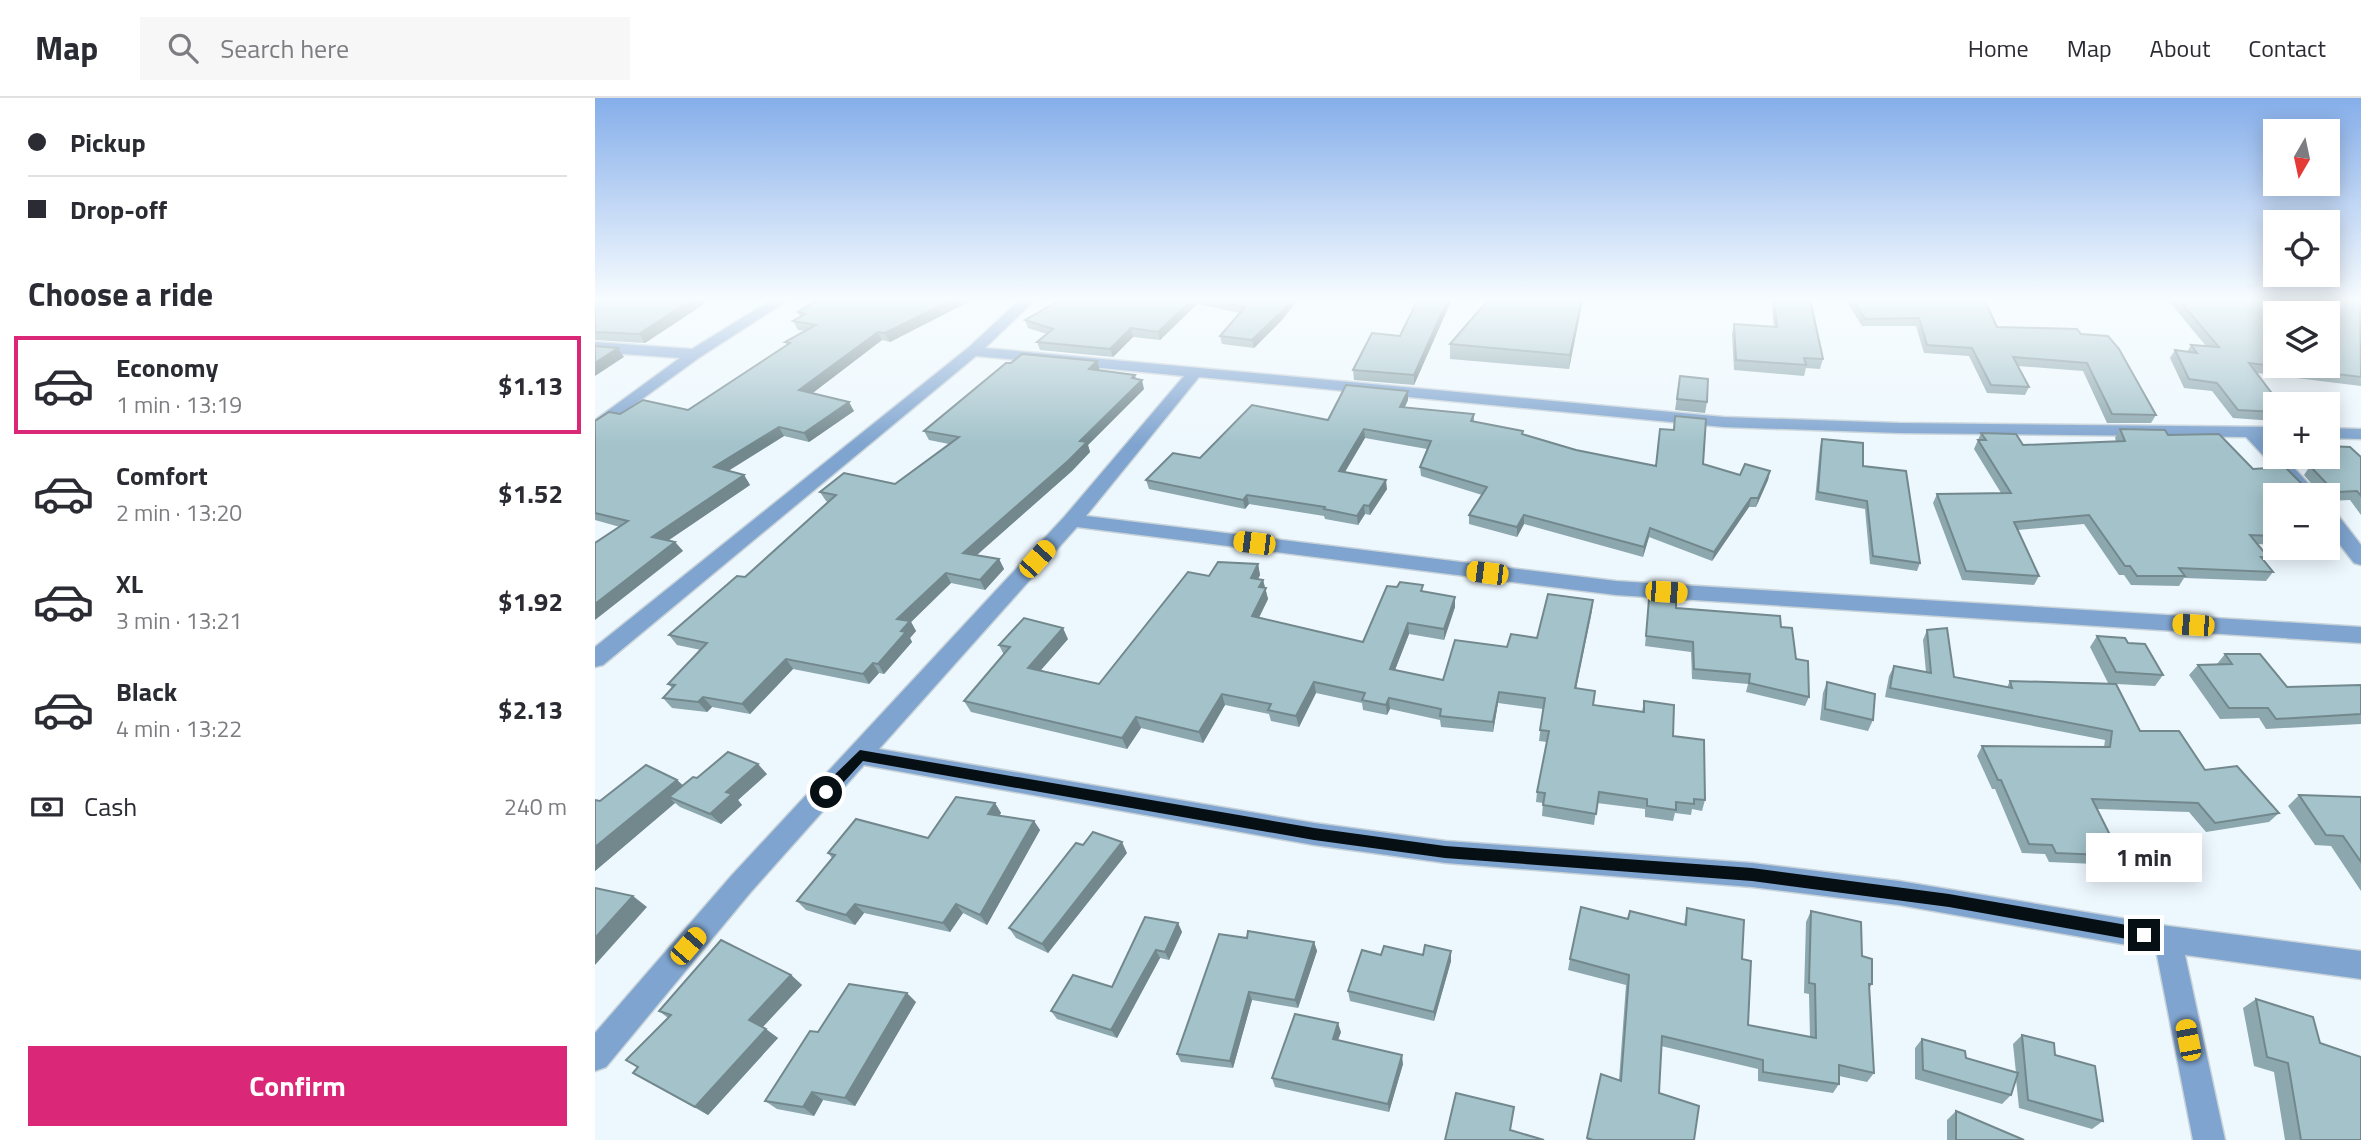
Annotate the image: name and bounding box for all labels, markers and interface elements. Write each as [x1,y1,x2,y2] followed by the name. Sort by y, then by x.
[140,17,630,80] search box
[35,23,98,73] text: Map
[164,29,202,67] icon: search
[220,29,349,68] text: Search here
[1968,30,2029,66] text: Home
[2067,30,2112,66] text: Map
[2150,30,2210,66] text: About
[2248,30,2326,66] text: Contact
[2263,119,2340,196] north arrow
[2263,119,2340,560] map controls
[70,123,146,162] text: Pickup
[70,190,167,229] text: Drop-off
[2263,210,2340,287] button: locate
[28,270,213,318] text: Choose a ride
[2263,301,2340,378] button: layers
[116,348,218,387] text: Economy
[32,354,95,417] icon: car
[498,366,563,405] text: $1.13
[116,387,242,422] text: 1 min · 13:19
[2263,392,2340,469] button: +
[116,456,208,495] text: Comfort
[32,462,95,525] icon: car
[498,474,563,513] text: $1.52
[2263,483,2340,560] button: −
[116,495,242,530] text: 2 min · 13:20
[1232,530,1277,556] car
[1016,536,1059,582] car
[1465,560,1510,586] car
[116,564,143,603] text: XL
[32,570,95,633] icon: car
[1645,580,1688,604] car
[498,582,563,621] text: $1.92
[116,603,242,638] text: 3 min · 13:21
[2172,613,2215,637] car
[116,672,177,711] text: Black
[32,678,95,741] icon: car
[498,690,563,729] text: $2.13
[116,711,242,746] text: 4 min · 13:22
[810,776,842,808] route start
[84,787,137,826] text: Cash
[28,788,66,826] icon: cash
[504,789,567,824] text: 240 m
[2086,834,2202,882] callout: 1 min
[2116,840,2172,875] text: 1 min
[2128,919,2160,951] route end
[667,923,710,969] car
[2174,1017,2203,1063] car
[28,1046,567,1126] button: Confirm

